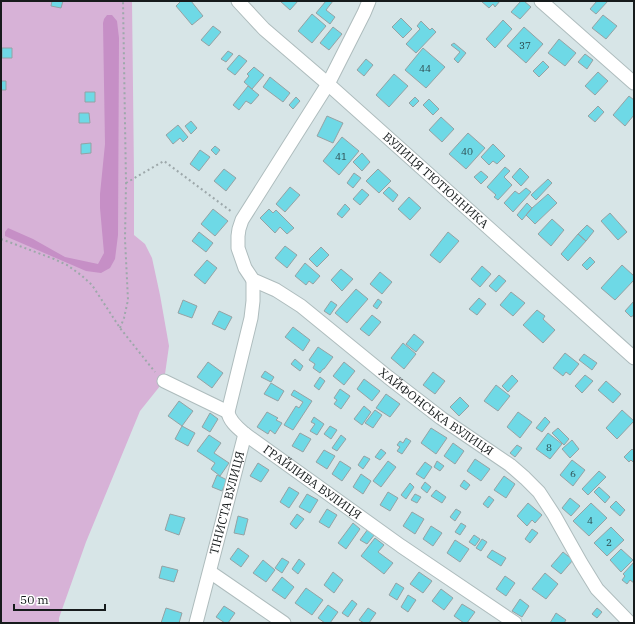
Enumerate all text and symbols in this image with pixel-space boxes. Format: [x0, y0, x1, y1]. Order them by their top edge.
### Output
house number: 37 [519, 39, 531, 52]
house number: 44 [419, 62, 431, 75]
street label: ВУЛИЦЯ ТЮТЮННИКА [380, 129, 492, 232]
house number: 40 [461, 145, 473, 158]
house number: 41 [335, 150, 347, 163]
street label: ХАЙФОНСЬКА ВУЛИЦЯ [376, 365, 496, 458]
street label: ГРАЙЛИВА ВУЛИЦЯ [260, 441, 365, 522]
house number: 8 [546, 441, 552, 454]
street label: ТІНИСТА ВУЛИЦЯ [206, 449, 247, 556]
house number: 6 [570, 467, 576, 480]
house number: 4 [587, 514, 593, 527]
house number: 2 [606, 536, 612, 549]
scale bar [14, 586, 105, 612]
text: 50 m [20, 592, 49, 607]

